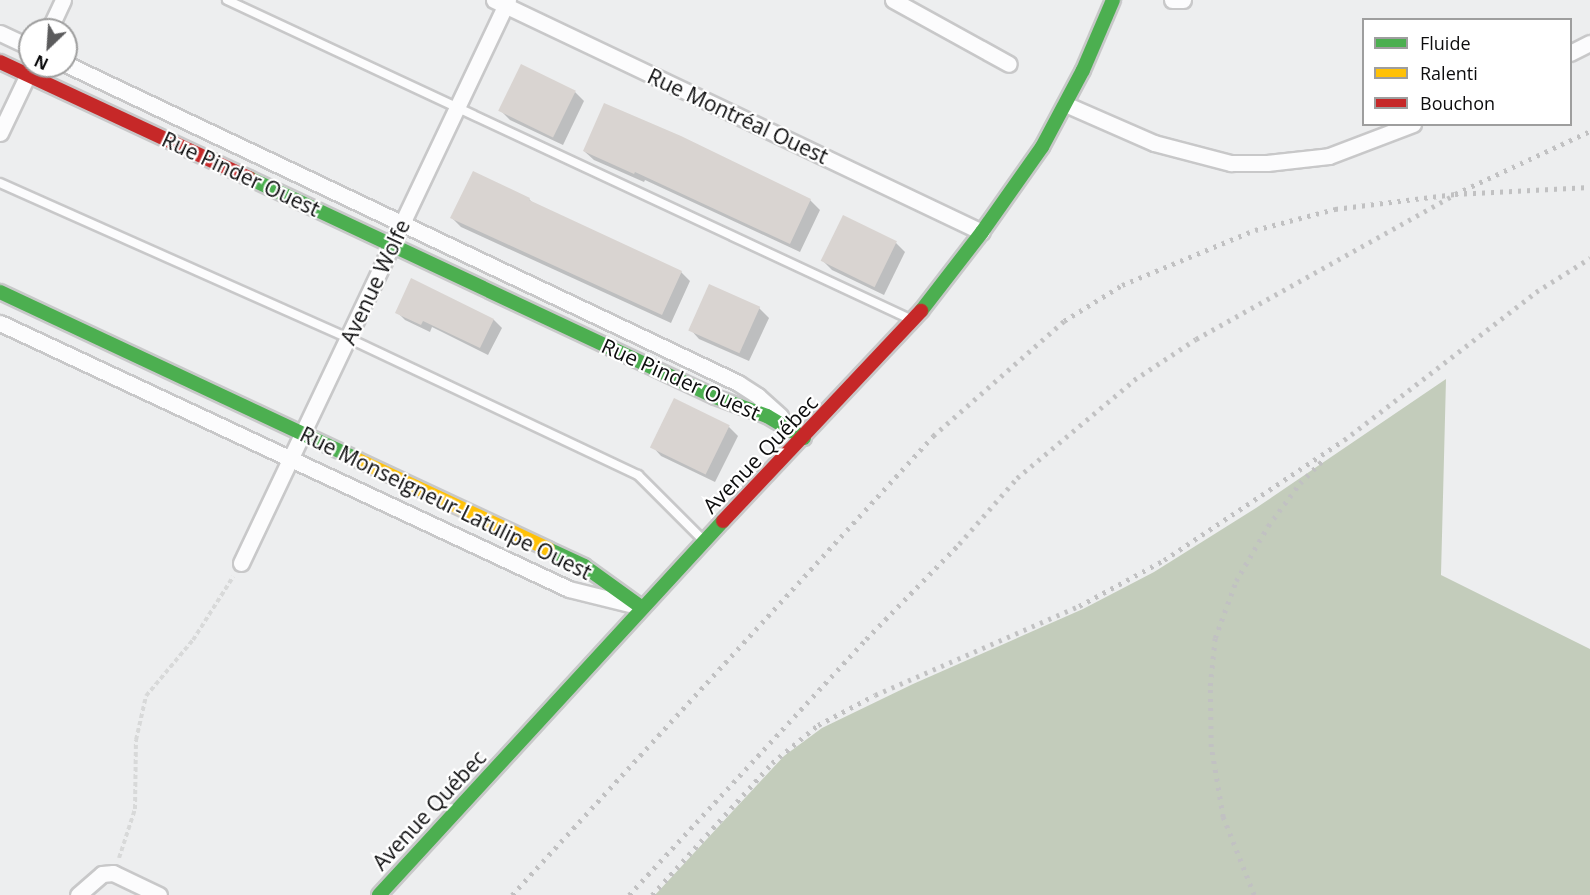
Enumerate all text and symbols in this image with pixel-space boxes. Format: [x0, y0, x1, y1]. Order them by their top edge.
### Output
north arrow [18, 18, 78, 78]
legend [1362, 18, 1572, 126]
text: Fluide [1420, 31, 1471, 55]
text: N [31, 50, 52, 75]
text: Ralenti [1420, 61, 1478, 85]
street label: Rue Montréal Ouest [644, 63, 832, 169]
text: Bouchon [1420, 91, 1495, 115]
street label: Rue Pinder Ouest [158, 126, 324, 222]
street label: Avenue Wolfe [335, 216, 415, 348]
street label: Rue Pinder Ouest [598, 333, 764, 425]
street label: Avenue Québec [697, 390, 823, 518]
street label: Rue Monseigneur-Latulipe Ouest [296, 421, 596, 585]
street label: Avenue Québec [367, 745, 491, 875]

